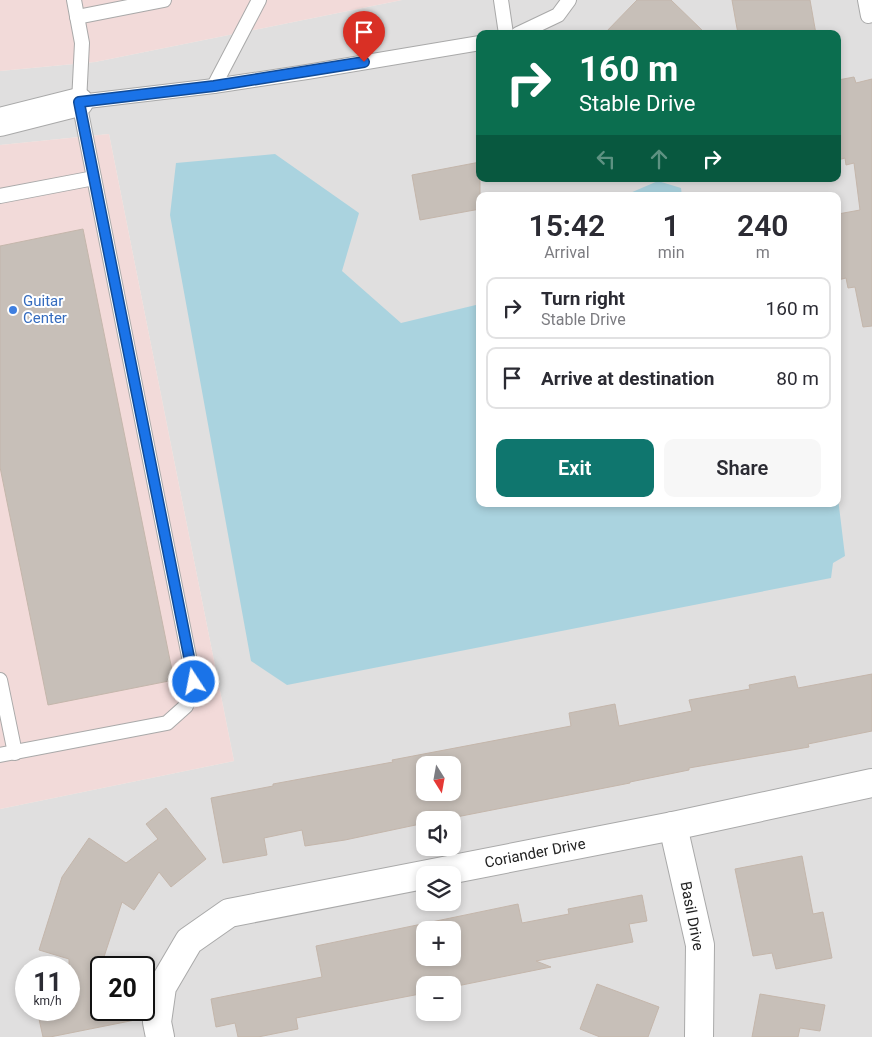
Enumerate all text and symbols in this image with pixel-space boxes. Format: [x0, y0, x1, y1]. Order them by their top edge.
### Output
pin [343, 11, 385, 62]
icon: arrive [350, 18, 378, 46]
text: 160 m [579, 49, 678, 90]
icon: right [496, 50, 561, 115]
text: Stable Drive [579, 91, 695, 116]
icon: left [592, 145, 620, 173]
icon: ahead [645, 145, 673, 173]
icon: right [698, 145, 726, 173]
text: 15:42 [529, 208, 605, 243]
text: 1 [663, 208, 680, 243]
text: 240 [737, 208, 788, 243]
text: Arrival [544, 243, 590, 262]
text: min [658, 243, 685, 262]
text: m [756, 243, 770, 262]
text: Turn right [541, 287, 625, 310]
place label: Guitar Center [23, 292, 67, 327]
icon: right [498, 294, 526, 322]
text: 160 m [766, 297, 819, 320]
marker: Guitar Center [7, 304, 19, 316]
text: Stable Drive [541, 310, 626, 329]
icon: arrive [498, 364, 526, 392]
text: Arrive at destination [541, 367, 714, 390]
text: 80 m [776, 367, 819, 390]
button: Exit [496, 439, 654, 497]
button: Share [664, 439, 821, 497]
position arrow [167, 655, 219, 707]
north arrow [416, 756, 461, 801]
map controls [416, 756, 461, 1021]
button: sound [416, 811, 461, 856]
street label: Coriander Drive [483, 834, 587, 872]
button: layers [416, 866, 461, 911]
street label: Basil Drive [676, 880, 708, 952]
button: + [416, 921, 461, 966]
speed limit sign: 20 [90, 956, 155, 1021]
text: 11 [33, 968, 62, 997]
button: − [416, 976, 461, 1021]
text: km/h [33, 994, 62, 1008]

